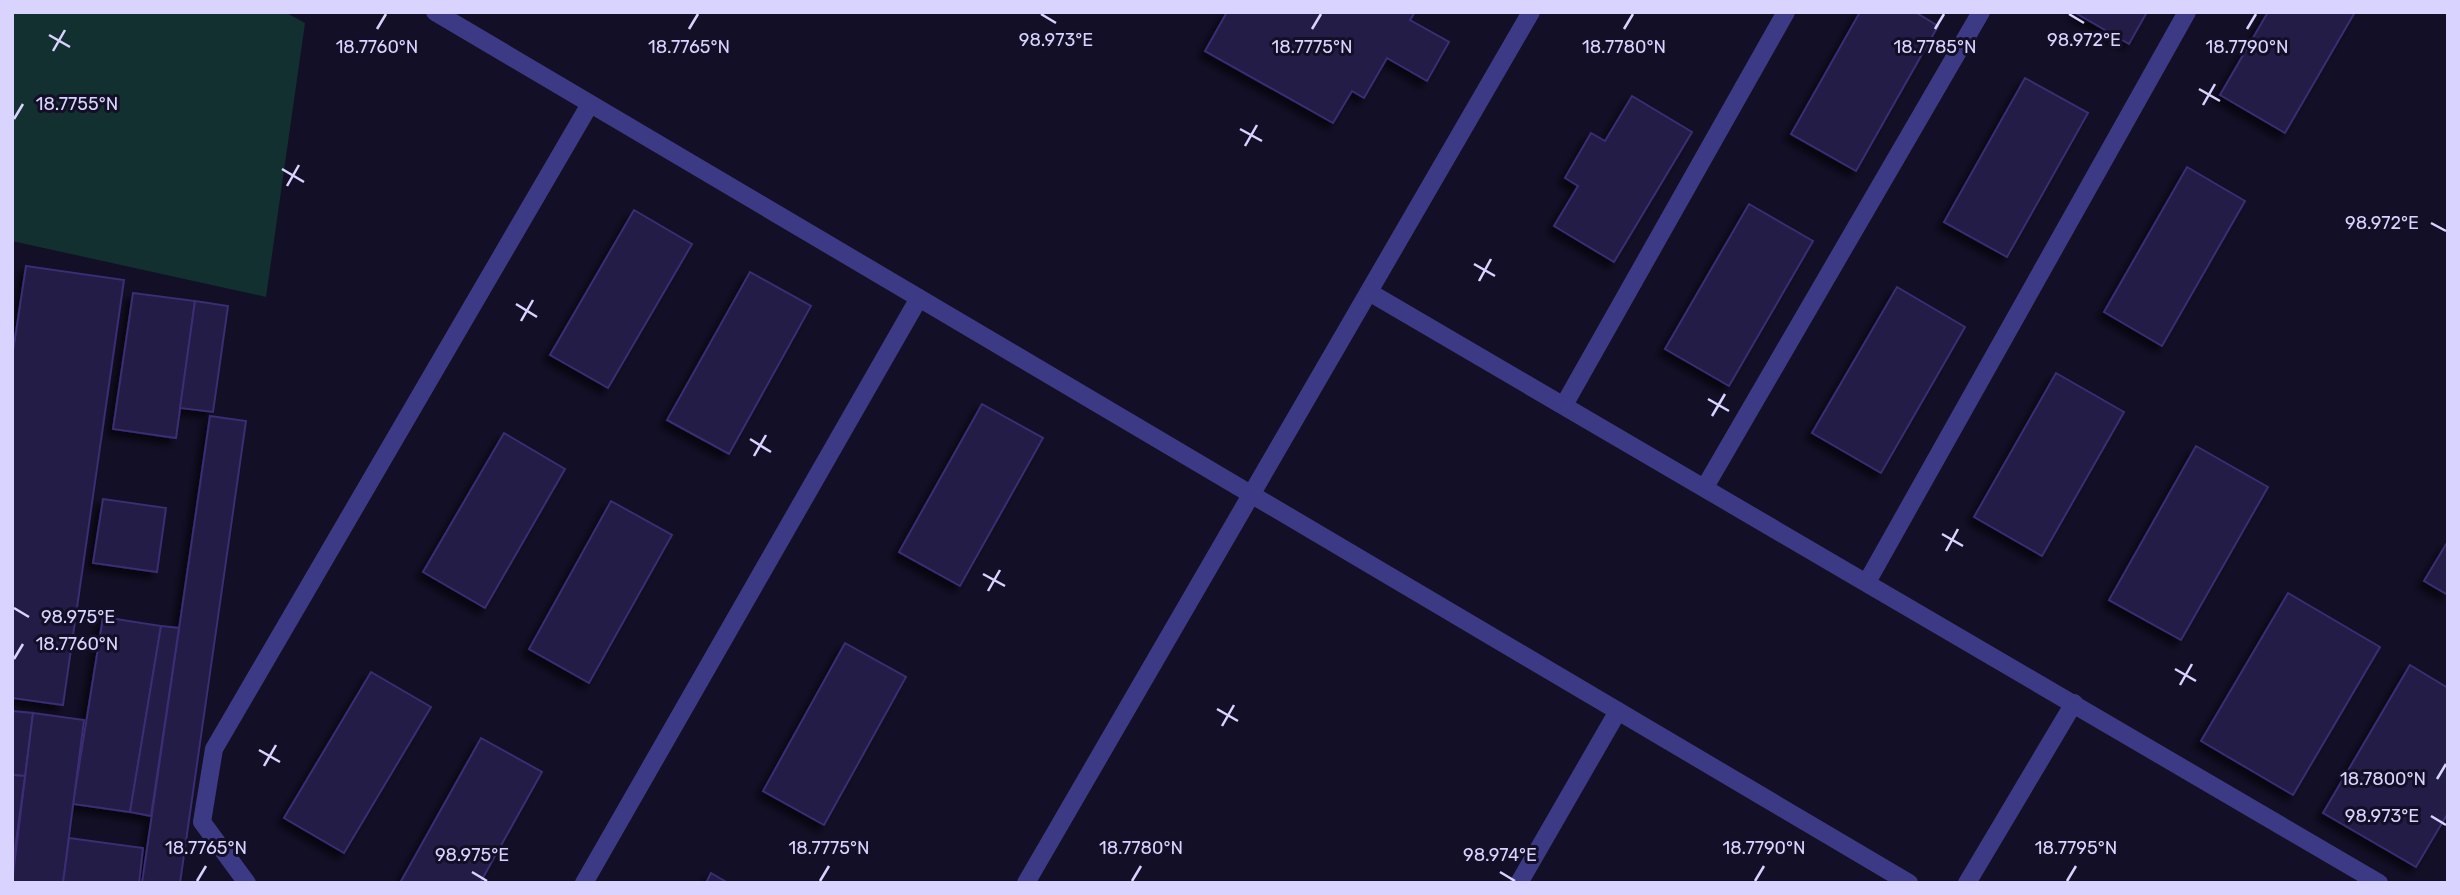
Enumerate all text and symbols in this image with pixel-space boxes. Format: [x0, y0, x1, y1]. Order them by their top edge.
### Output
text: 98.973°E [1019, 29, 1093, 51]
text: 98.972°E [2047, 29, 2121, 51]
text: 18.7760°N [336, 36, 418, 58]
text: 18.7765°N [648, 36, 730, 58]
text: 18.7775°N [1272, 36, 1352, 58]
text: 18.7780°N [1582, 36, 1666, 58]
text: 18.7785°N [1893, 36, 1977, 58]
text: 18.7790°N [2205, 36, 2289, 58]
text: 18.7755°N [36, 93, 118, 115]
text: 98.972°E [2345, 212, 2419, 234]
text: 98.975°E [41, 606, 115, 628]
text: 18.7760°N [36, 633, 118, 655]
text: 18.7800°N [2340, 768, 2426, 790]
text: 98.973°E [2345, 805, 2419, 827]
text: 18.7765°N [165, 837, 247, 859]
text: 18.7775°N [789, 837, 869, 859]
text: 18.7780°N [1099, 837, 1183, 859]
text: 18.7790°N [1722, 837, 1806, 859]
text: 18.7795°N [2035, 837, 2117, 859]
text: 98.975°E [435, 844, 509, 866]
text: 98.974°E [1463, 844, 1537, 866]

